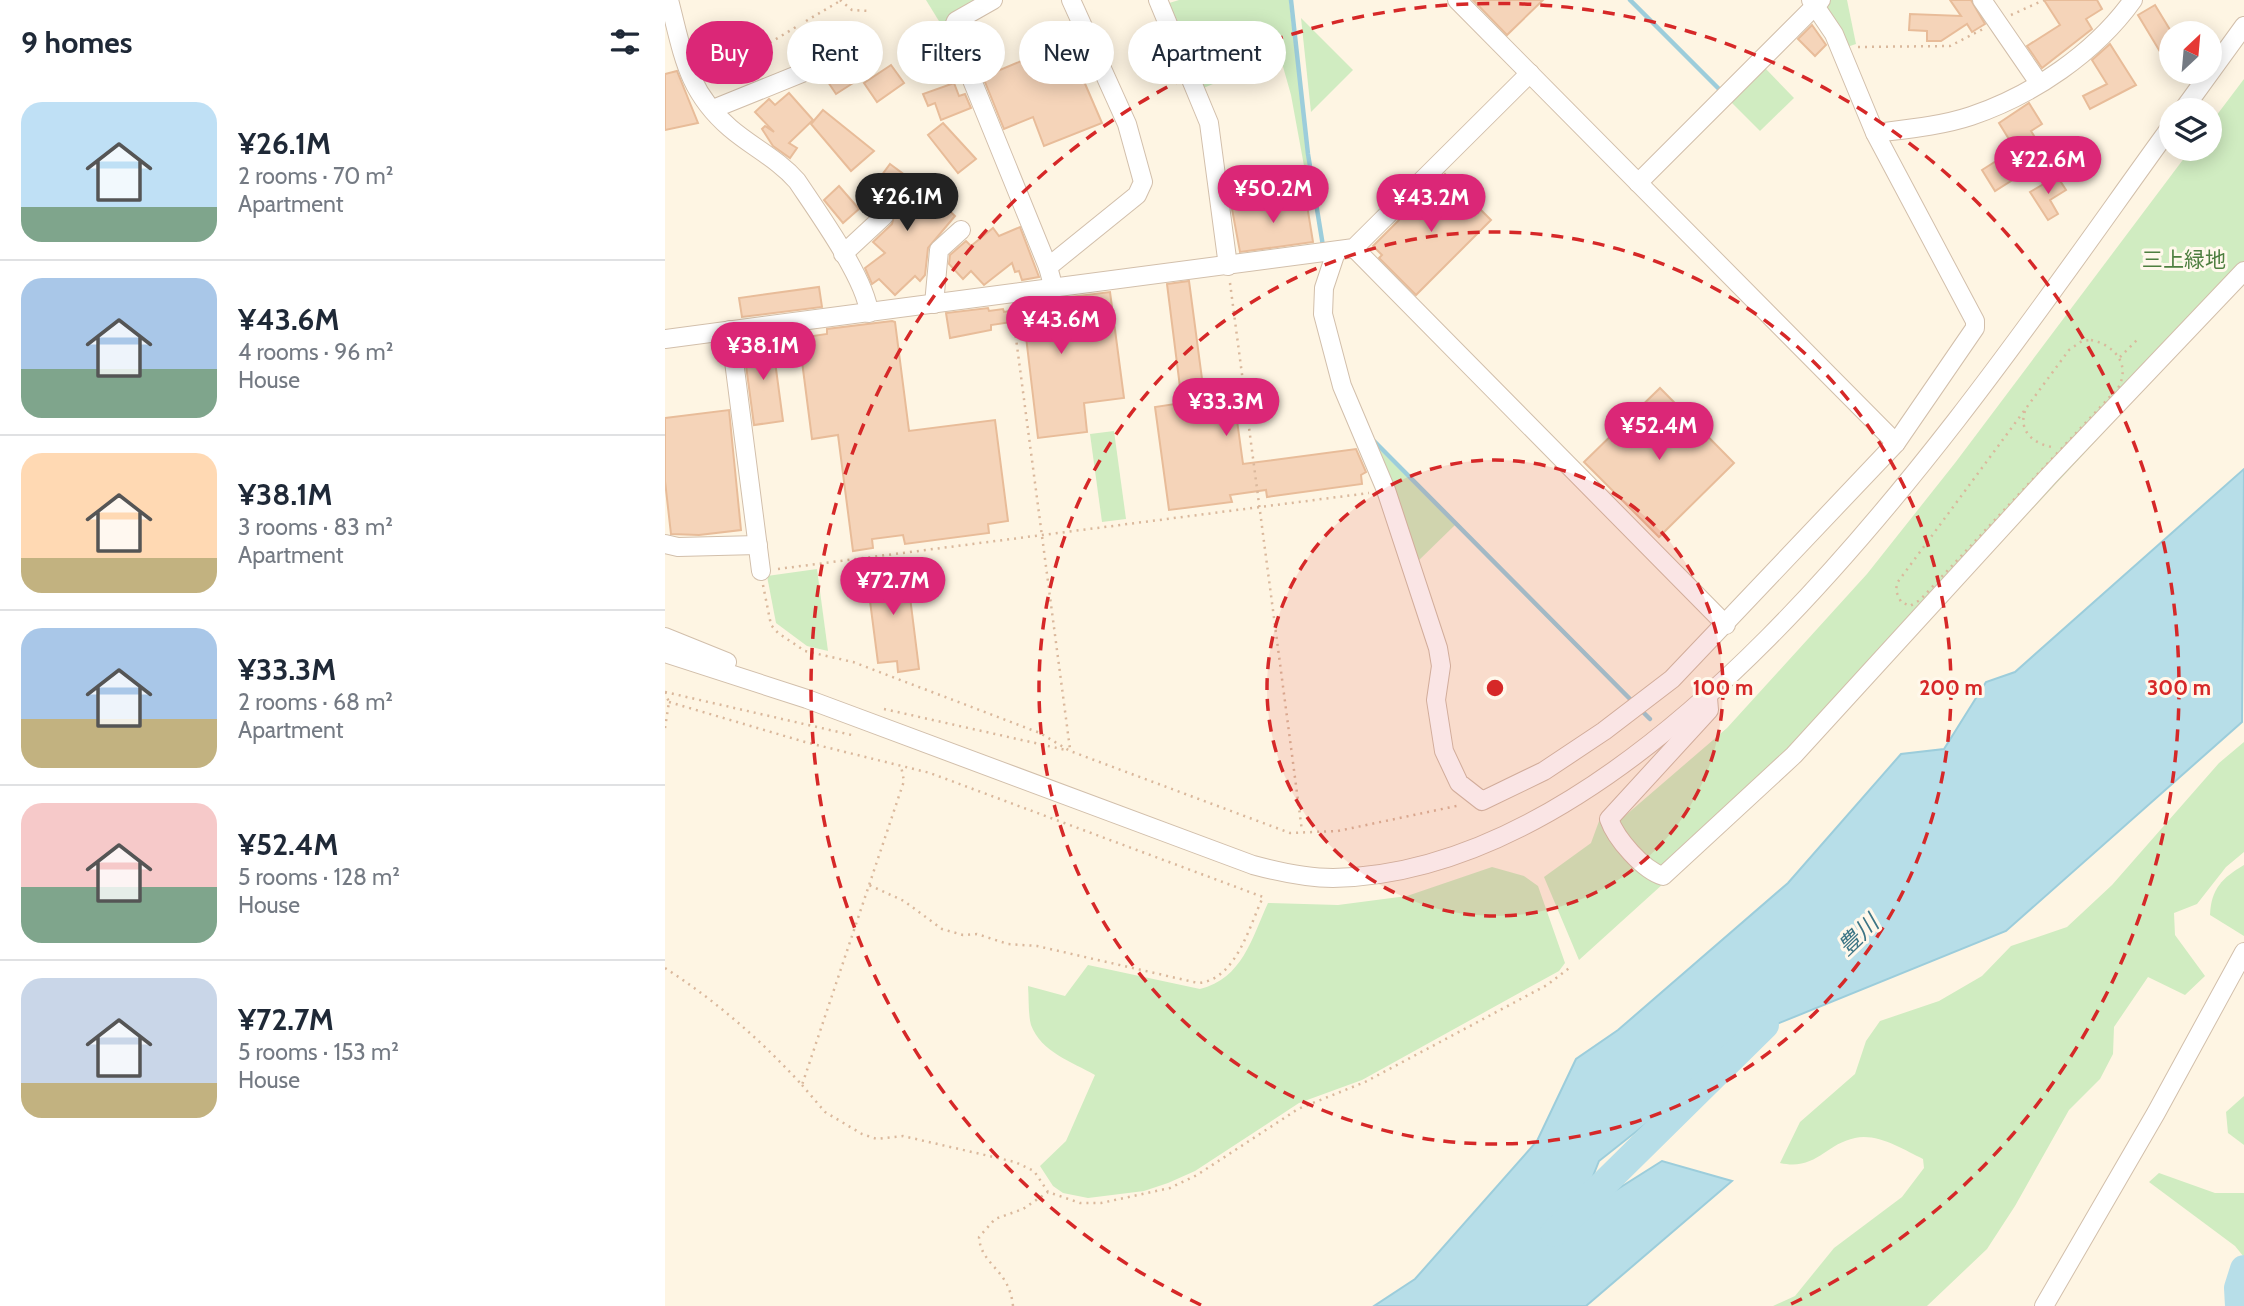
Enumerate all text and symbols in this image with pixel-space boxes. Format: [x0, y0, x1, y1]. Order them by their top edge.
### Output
chip: Buy [686, 21, 773, 84]
chip: Rent [787, 21, 883, 84]
chip: Filters [897, 21, 1005, 84]
chip: New [1019, 21, 1114, 84]
chip: Apartment [1128, 21, 1286, 84]
north arrow [2159, 21, 2223, 84]
map controls [2159, 21, 2222, 161]
icon: filters [606, 23, 644, 61]
text: 9 homes [21, 24, 132, 61]
button: layers [2159, 98, 2222, 161]
text: ¥26.1M [238, 125, 331, 162]
icon: home [77, 130, 161, 214]
pin: ¥22.6M [1991, 136, 2105, 196]
text: ¥22.6M [2010, 145, 2086, 173]
text: 2 rooms · 70 m² [238, 162, 393, 190]
pin: ¥50.2M [1216, 166, 1330, 225]
pin: ¥26.1M [850, 174, 964, 233]
text: ¥50.2M [1234, 174, 1312, 202]
pin: ¥43.2M [1374, 174, 1488, 234]
text: ¥26.1M [871, 182, 943, 210]
text: ¥43.2M [1392, 183, 1470, 211]
text: Apartment [238, 190, 343, 218]
park label: 三上緑地 [2142, 247, 2226, 272]
pin: ¥43.6M [1004, 296, 1118, 356]
text: ¥43.6M [238, 301, 339, 338]
text: ¥43.6M [1022, 305, 1100, 333]
icon: home [77, 306, 161, 390]
pin: ¥38.1M [706, 322, 820, 382]
text: ¥38.1M [727, 331, 799, 359]
text: 4 rooms · 96 m² [238, 338, 393, 366]
text: House [238, 366, 300, 394]
pin: ¥33.3M [1169, 378, 1283, 438]
text: ¥33.3M [1188, 387, 1264, 415]
pin: ¥52.4M [1602, 402, 1716, 462]
text: ¥52.4M [1621, 411, 1697, 439]
text: ¥38.1M [238, 476, 333, 513]
icon: home [77, 481, 161, 565]
text: 3 rooms · 83 m² [238, 513, 393, 541]
text: Apartment [238, 541, 343, 569]
pin: ¥72.7M [836, 558, 950, 617]
text: ¥72.7M [856, 566, 930, 594]
text: ¥33.3M [238, 651, 336, 688]
icon: home [77, 656, 161, 740]
text: 100 m [1693, 675, 1753, 700]
text: 200 m [1919, 675, 1983, 700]
text: 300 m [2147, 675, 2211, 700]
centre of rings [1483, 676, 1507, 700]
text: 2 rooms · 68 m² [238, 688, 393, 716]
text: Apartment [238, 716, 343, 744]
text: ¥52.4M [238, 826, 338, 863]
icon: home [77, 831, 161, 915]
text: 5 rooms · 128 m² [238, 863, 400, 891]
text: House [238, 891, 300, 919]
water label: 豊川 [1832, 907, 1886, 961]
text: ¥72.7M [238, 1001, 334, 1038]
icon: home [77, 1006, 161, 1090]
text: 5 rooms · 153 m² [238, 1038, 399, 1066]
text: House [238, 1066, 300, 1094]

